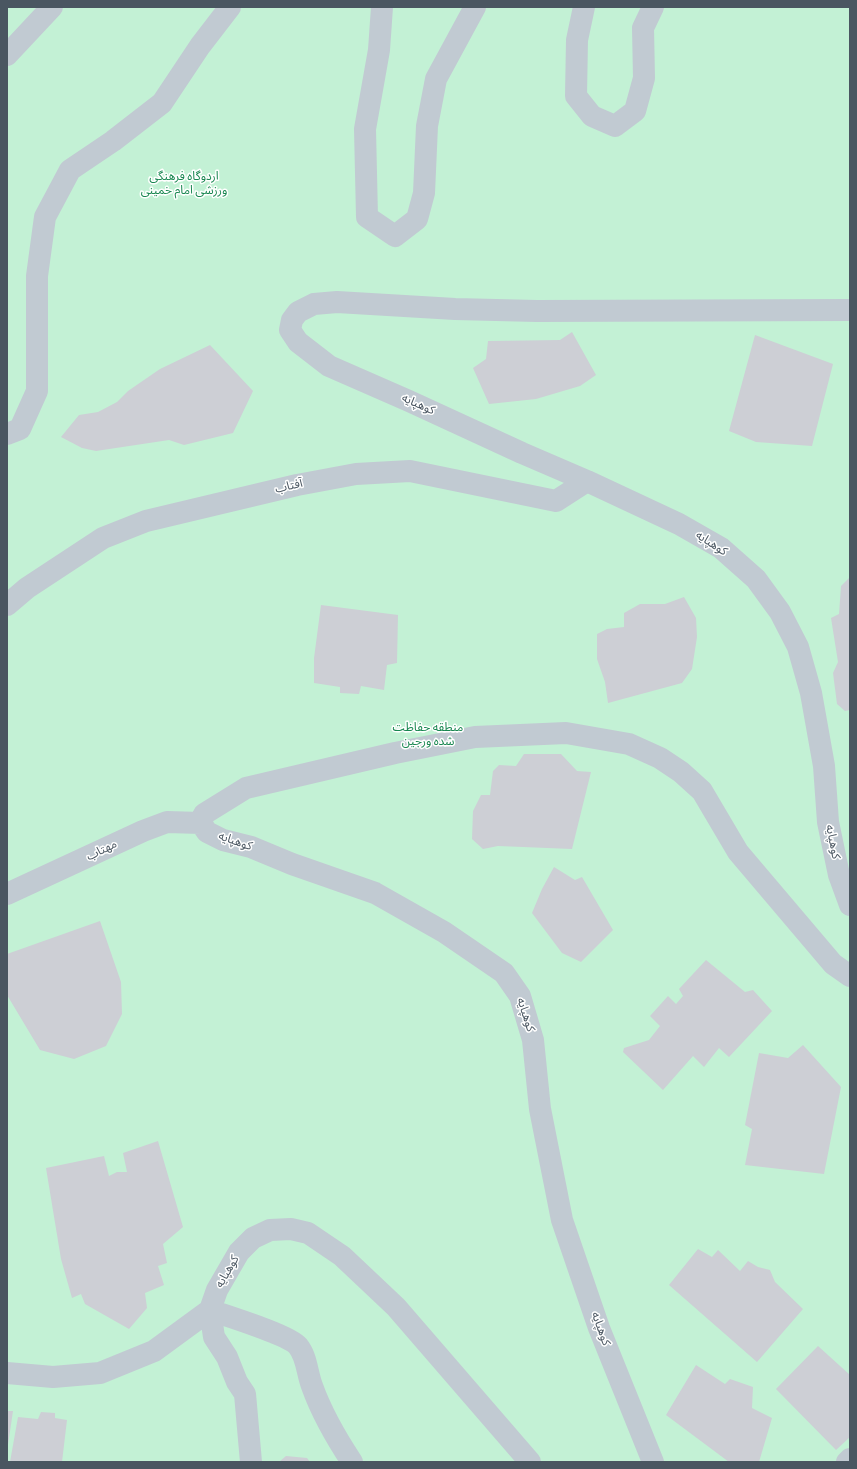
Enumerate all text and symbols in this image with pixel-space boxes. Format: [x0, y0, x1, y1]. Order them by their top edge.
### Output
park label: اردوگاه فرهنگی ورزشی امام خمینی [141, 170, 227, 198]
street label: کوهپایه [399, 391, 437, 419]
street label: آفتاب [274, 477, 304, 497]
street label: کوهپایه [692, 528, 730, 560]
park label: منطقه حفاظت شده ورجین [393, 721, 463, 749]
street label: کوهپایه [822, 824, 842, 860]
street label: کوهپایه [216, 830, 254, 854]
street label: مهتاب [84, 837, 120, 865]
street label: کوهپایه [513, 996, 537, 1034]
street label: کوهپایه [213, 1253, 243, 1291]
street label: کوهپایه [587, 1310, 613, 1348]

